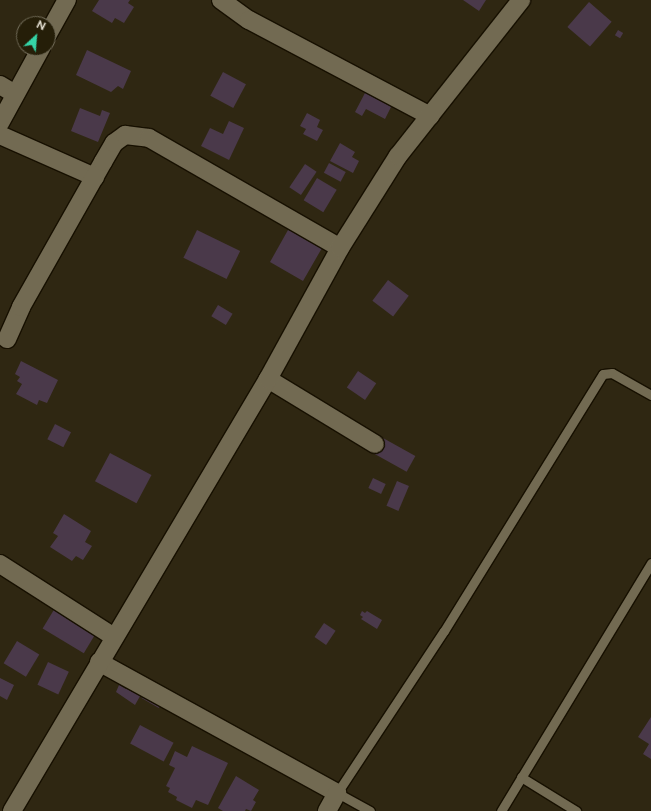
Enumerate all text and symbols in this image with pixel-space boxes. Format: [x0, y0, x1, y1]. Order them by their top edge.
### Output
north arrow [16, 16, 56, 56]
text: N [34, 18, 48, 33]

